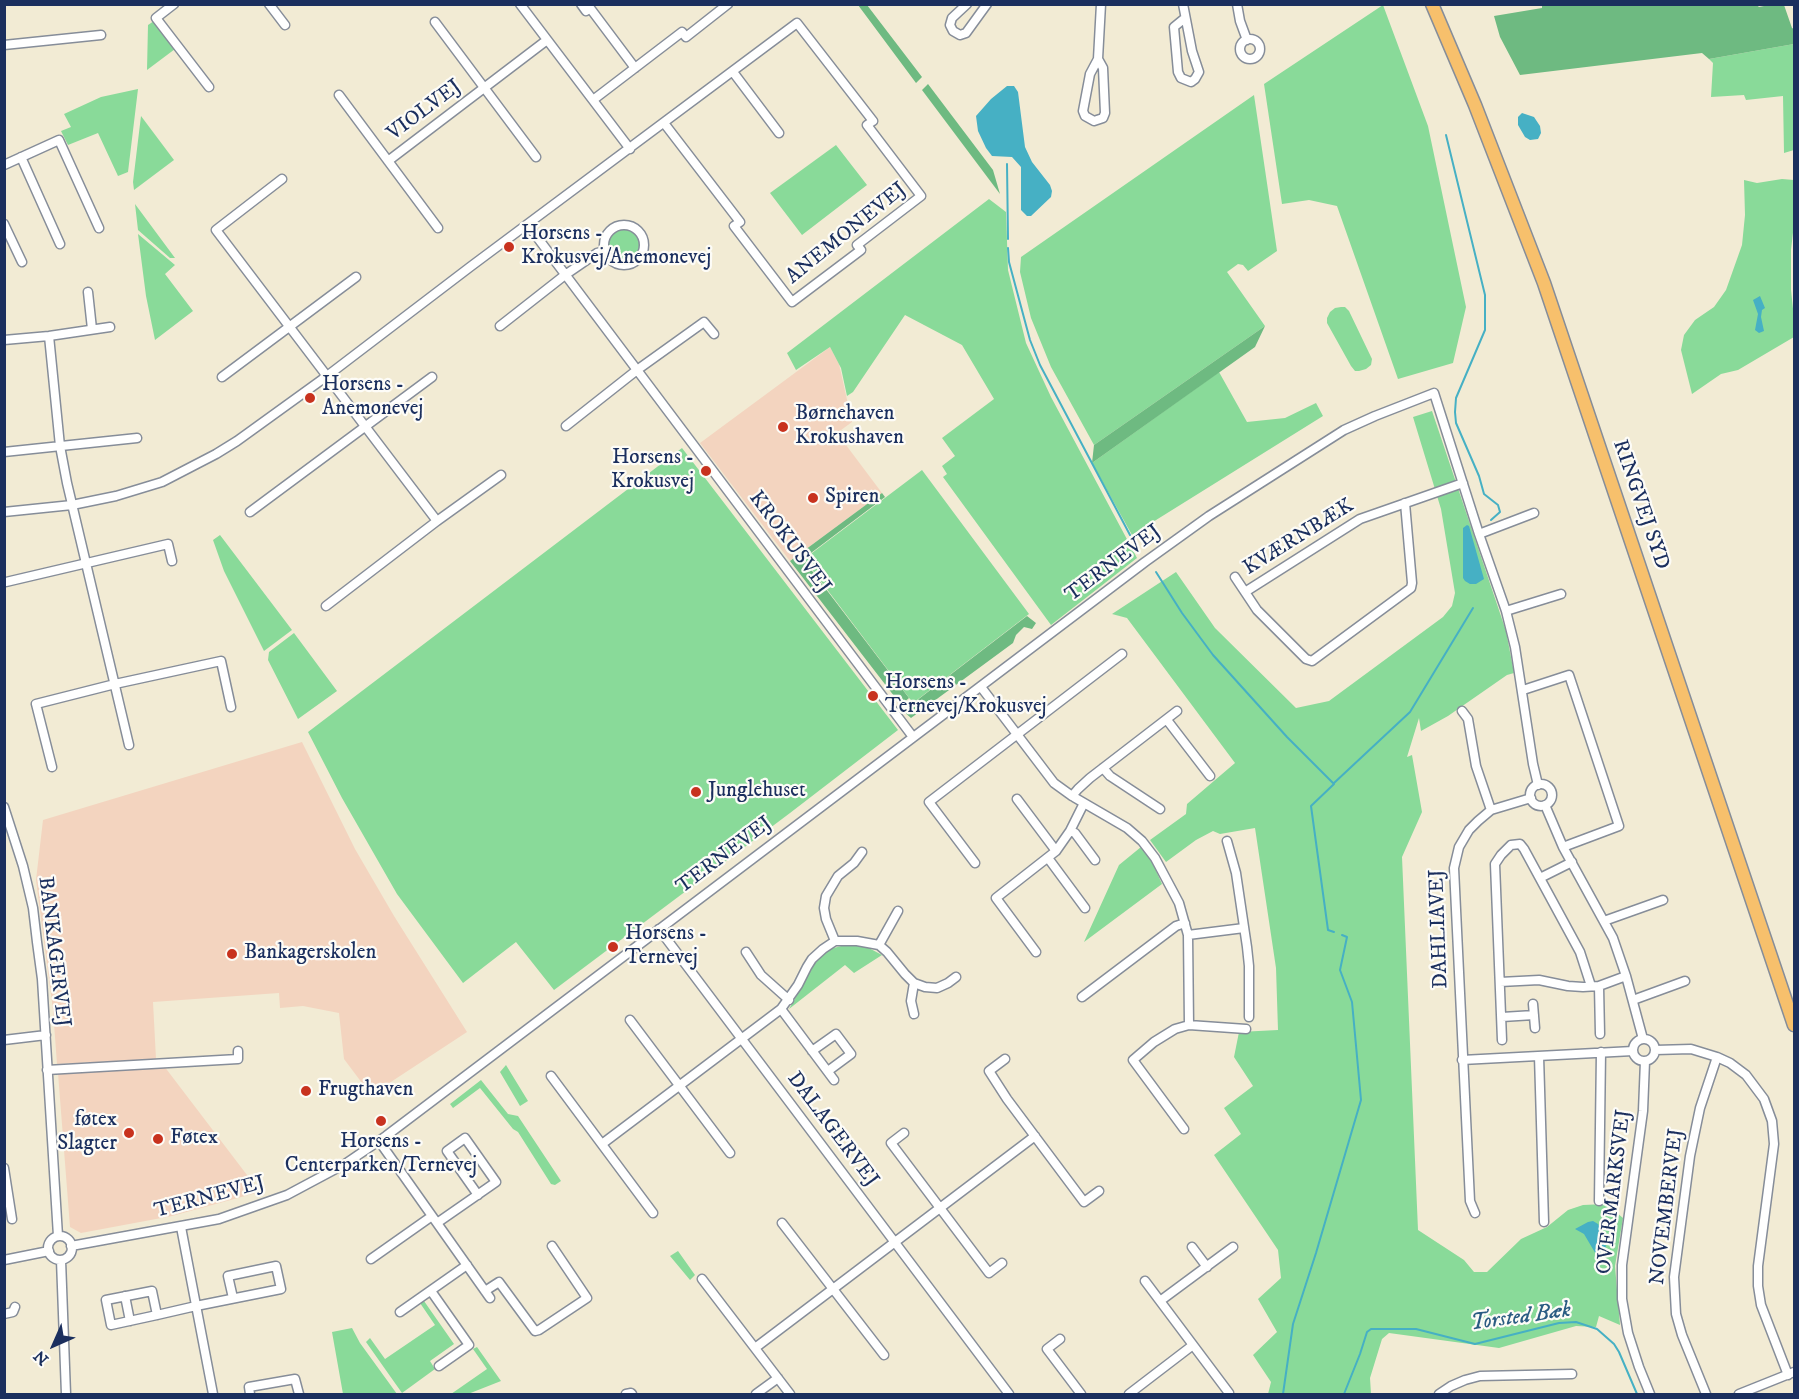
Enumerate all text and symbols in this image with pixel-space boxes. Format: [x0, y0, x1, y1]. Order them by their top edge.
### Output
street label: VIOLVEJ [383, 75, 467, 147]
street label: ANEMONEVEJ [782, 178, 912, 290]
place label: Horsens - Krokusvej/Anemonevej [521, 222, 711, 272]
marker: Horsens - Krokusvej/Anemonevej [502, 240, 516, 254]
place label: Horsens - Anemonevej [322, 373, 423, 423]
marker: Horsens - Anemonevej [303, 391, 317, 405]
place label: Børnehaven Krokushaven [795, 402, 904, 452]
marker: Børnehaven Krokushaven [776, 420, 790, 434]
street label: RINGVEJ SYD [1606, 437, 1674, 573]
place label: Horsens - Krokusvej [611, 446, 694, 496]
marker: Horsens - Krokusvej [699, 464, 713, 478]
place label: Spiren [825, 485, 879, 511]
street label: KROKUSVEJ [742, 487, 836, 599]
marker: Spiren [806, 491, 820, 505]
street label: KVÆRNBÆK [1239, 494, 1359, 582]
street label: TERNEVEJ [1061, 520, 1167, 608]
place label: Horsens - Ternevej/Krokusvej [885, 671, 1047, 721]
marker: Horsens - Ternevej/Krokusvej [866, 689, 880, 703]
place label: Junglehuset [708, 779, 806, 805]
marker: Junglehuset [689, 785, 703, 799]
street label: TERNEVEJ [672, 812, 778, 900]
street label: DAHLIAVEJ [1425, 869, 1455, 989]
street label: BANKAGERVEJ [31, 875, 75, 1029]
place label: Horsens - Ternevej [625, 922, 707, 972]
marker: Horsens - Ternevej [606, 940, 620, 954]
place label: Bankagerskolen [244, 941, 377, 967]
marker: Bankagerskolen [225, 947, 239, 961]
street label: DALAGERVEJ [781, 1068, 883, 1192]
place label: Frugthaven [318, 1078, 413, 1104]
marker: Frugthaven [299, 1084, 313, 1098]
place label: føtex Slagter [57, 1108, 117, 1158]
street label: OVERMARKSVEJ [1592, 1108, 1638, 1276]
marker: Horsens - Centerparken/Ternevej [374, 1114, 388, 1128]
marker: føtex Slagter [122, 1126, 136, 1140]
place label: Føtex [170, 1126, 218, 1152]
street label: NOVEMBERVEJ [1646, 1127, 1690, 1287]
place label: Horsens - Centerparken/Ternevej [285, 1130, 477, 1180]
marker: Føtex [151, 1132, 165, 1146]
street label: TERNEVEJ [152, 1171, 268, 1225]
water label: Torsted Bæk [1469, 1298, 1573, 1338]
north arrow [24, 1315, 84, 1375]
text: N [30, 1346, 53, 1369]

